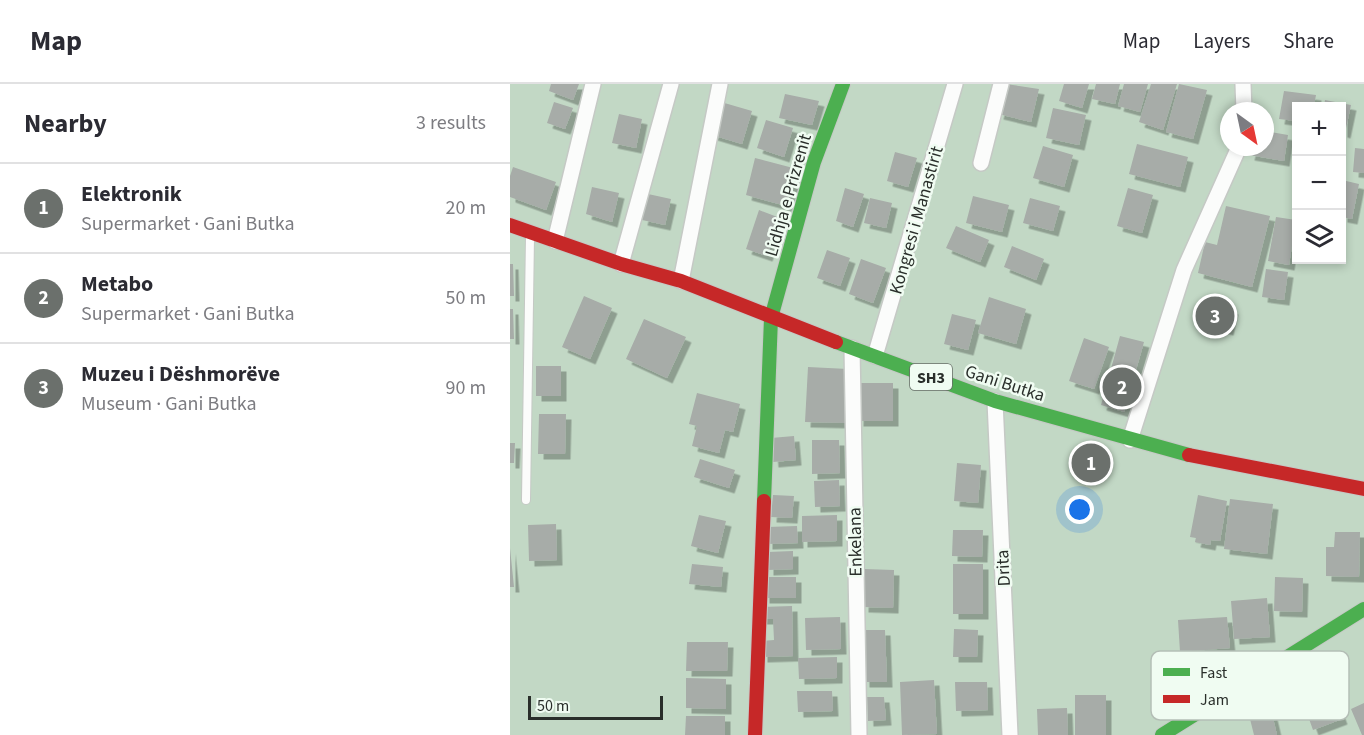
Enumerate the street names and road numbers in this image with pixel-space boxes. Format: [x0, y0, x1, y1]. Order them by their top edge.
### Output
street label: Lidhja e Prizrenit [759, 131, 818, 259]
street label: Kongresi i Manastirit [883, 143, 950, 297]
street label: Gani Butka [962, 359, 1048, 408]
road number: SH3 [910, 364, 952, 390]
street label: Enkelana [842, 507, 869, 577]
street label: Drita [990, 549, 1017, 587]

